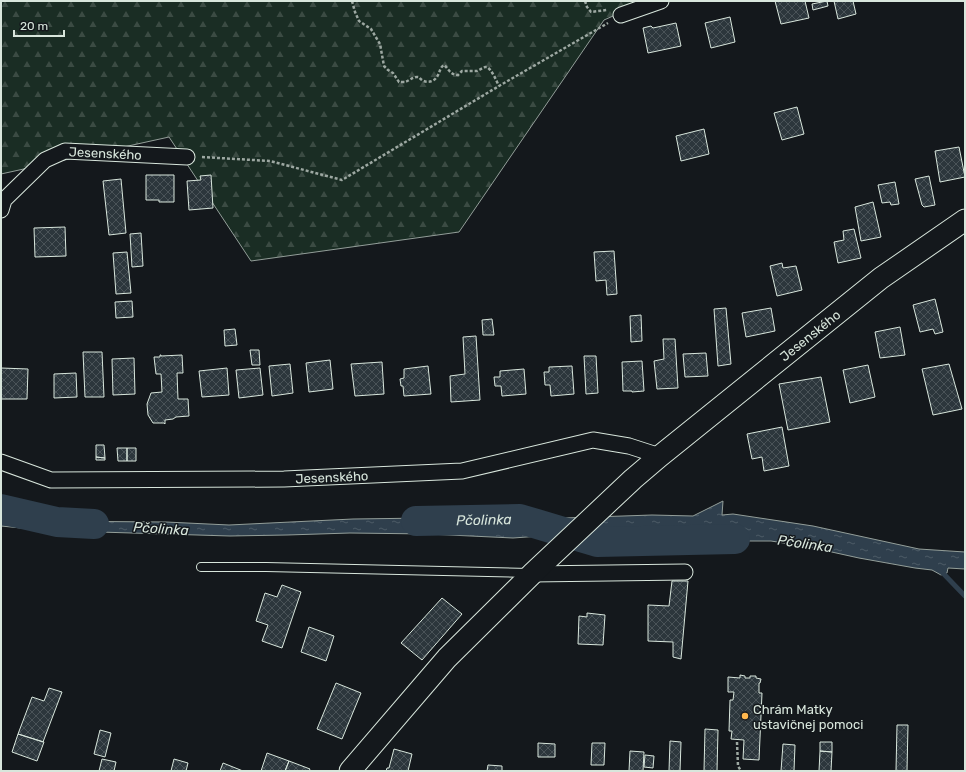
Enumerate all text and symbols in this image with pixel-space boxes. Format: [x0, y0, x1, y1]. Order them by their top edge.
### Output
scale bar [14, 12, 64, 38]
text: 20 m [20, 19, 48, 33]
street label: Jesenského [68, 144, 142, 162]
street label: Jesenského [777, 307, 843, 364]
street label: Jesenského [295, 468, 369, 486]
water label: Pčolinka [456, 511, 512, 529]
water label: Pčolinka [133, 519, 189, 539]
water label: Pčolinka [776, 532, 834, 556]
place label: Chrám Matky ustavičnej pomoci [753, 702, 863, 732]
marker: Chrám Matky ustavičnej pomoci [740, 711, 750, 721]

